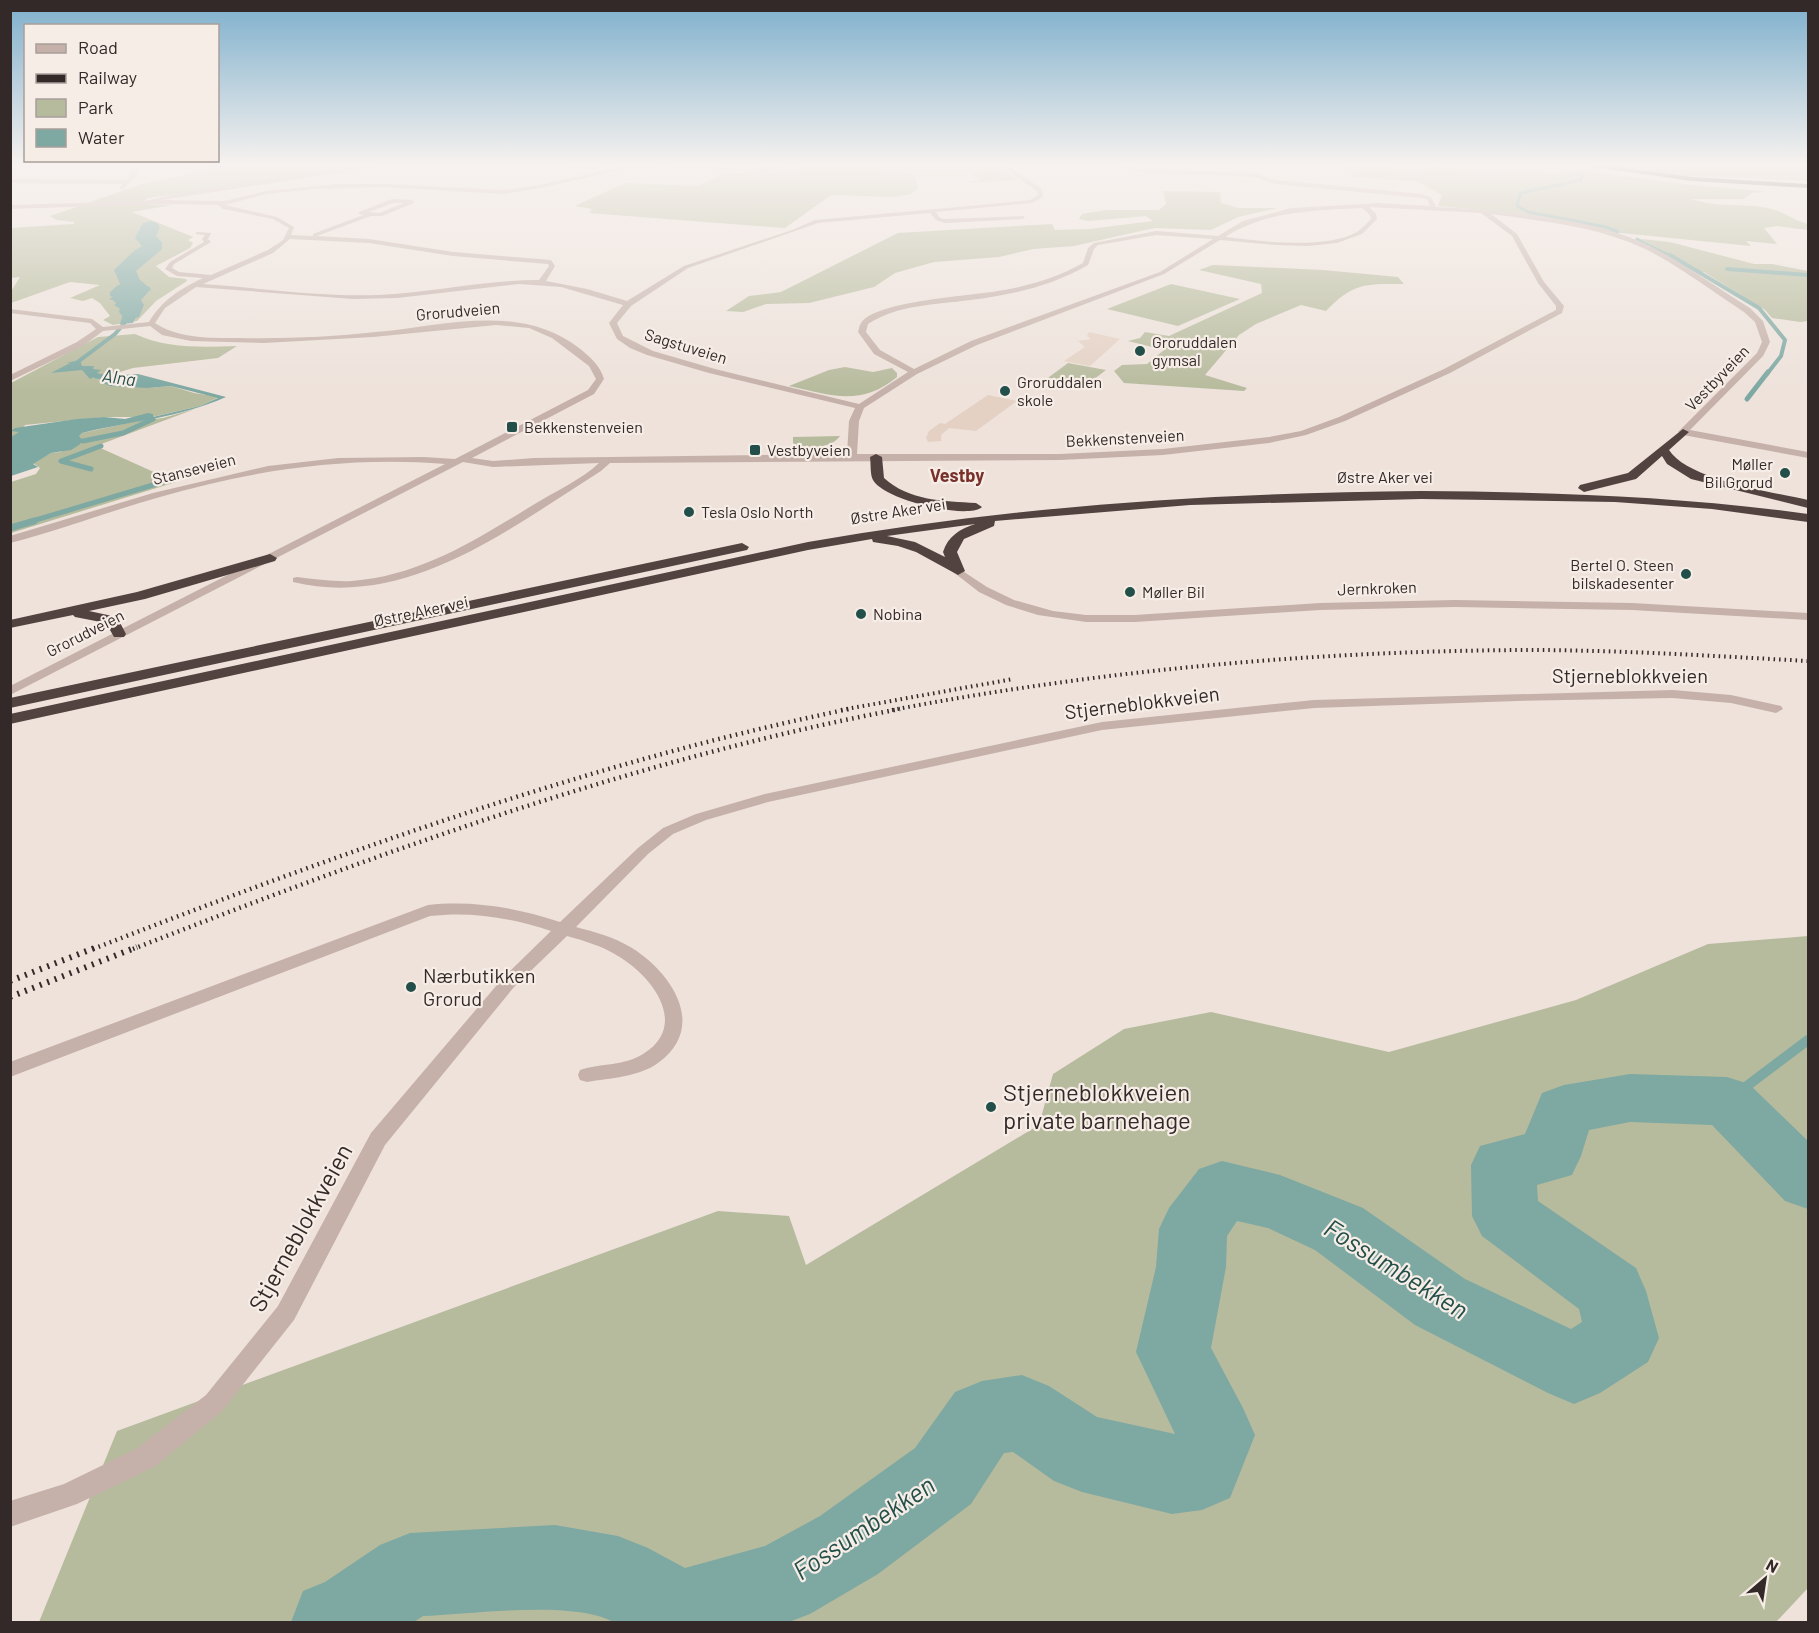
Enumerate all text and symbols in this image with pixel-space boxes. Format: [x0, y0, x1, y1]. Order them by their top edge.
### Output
legend [24, 24, 219, 162]
text: Road [78, 36, 118, 58]
text: Railway [78, 66, 137, 88]
text: Park [78, 96, 113, 118]
text: Water [78, 126, 125, 148]
street label: Grorudveien [415, 297, 501, 324]
street label: Sagstuveien [643, 324, 730, 367]
place label: Groruddalen gymsal [1152, 332, 1237, 369]
street label: Vestbyveien [1681, 341, 1753, 414]
marker: Groruddalen gymsal [1133, 344, 1147, 358]
water label: Alna [101, 364, 137, 390]
place label: Groruddalen skole [1017, 372, 1102, 409]
marker: Groruddalen skole [998, 384, 1012, 398]
place label: Bekkenstenveien [524, 417, 643, 436]
marker: Bekkenstenveien [505, 420, 519, 434]
street label: Bekkenstenveien [1065, 425, 1185, 450]
place label: Vestbyveien [767, 440, 851, 459]
marker: Vestbyveien [748, 443, 762, 457]
street label: Stanseveien [150, 449, 237, 488]
place label: Møller Bil Grorud [1705, 454, 1773, 491]
district label: Vestby [930, 464, 984, 486]
marker: Møller Bil Grorud [1778, 466, 1792, 480]
street label: Østre Aker vei [1337, 467, 1433, 486]
street label: Østre Aker vei [849, 494, 947, 527]
place label: Tesla Oslo North [701, 502, 813, 521]
marker: Tesla Oslo North [682, 505, 696, 519]
place label: Bertel O. Steen bilskadesenter [1570, 555, 1674, 592]
marker: Bertel O. Steen bilskadesenter [1679, 567, 1693, 581]
street label: Jernkroken [1337, 577, 1417, 598]
place label: Møller Bil [1142, 582, 1205, 601]
marker: Møller Bil [1123, 585, 1137, 599]
street label: Østre Aker vei [372, 591, 470, 630]
place label: Nobina [873, 604, 922, 623]
street label: Grorudveien [43, 605, 127, 660]
marker: Nobina [854, 607, 868, 621]
street label: Stjerneblokkveien [1552, 663, 1708, 687]
street label: Stjerneblokkveien [1063, 681, 1221, 723]
place label: Nærbutikken Grorud [423, 963, 536, 1010]
marker: Nærbutikken Grorud [404, 980, 418, 994]
place label: Stjerneblokkveien private barnehage [1003, 1077, 1191, 1134]
marker: Stjerneblokkveien private barnehage [984, 1100, 998, 1114]
street label: Stjerneblokkveien [242, 1138, 358, 1316]
water label: Fossumbekken [1319, 1211, 1475, 1324]
water label: Fossumbekken [786, 1468, 940, 1585]
north arrow [1735, 1549, 1795, 1609]
text: N [1763, 1555, 1782, 1576]

